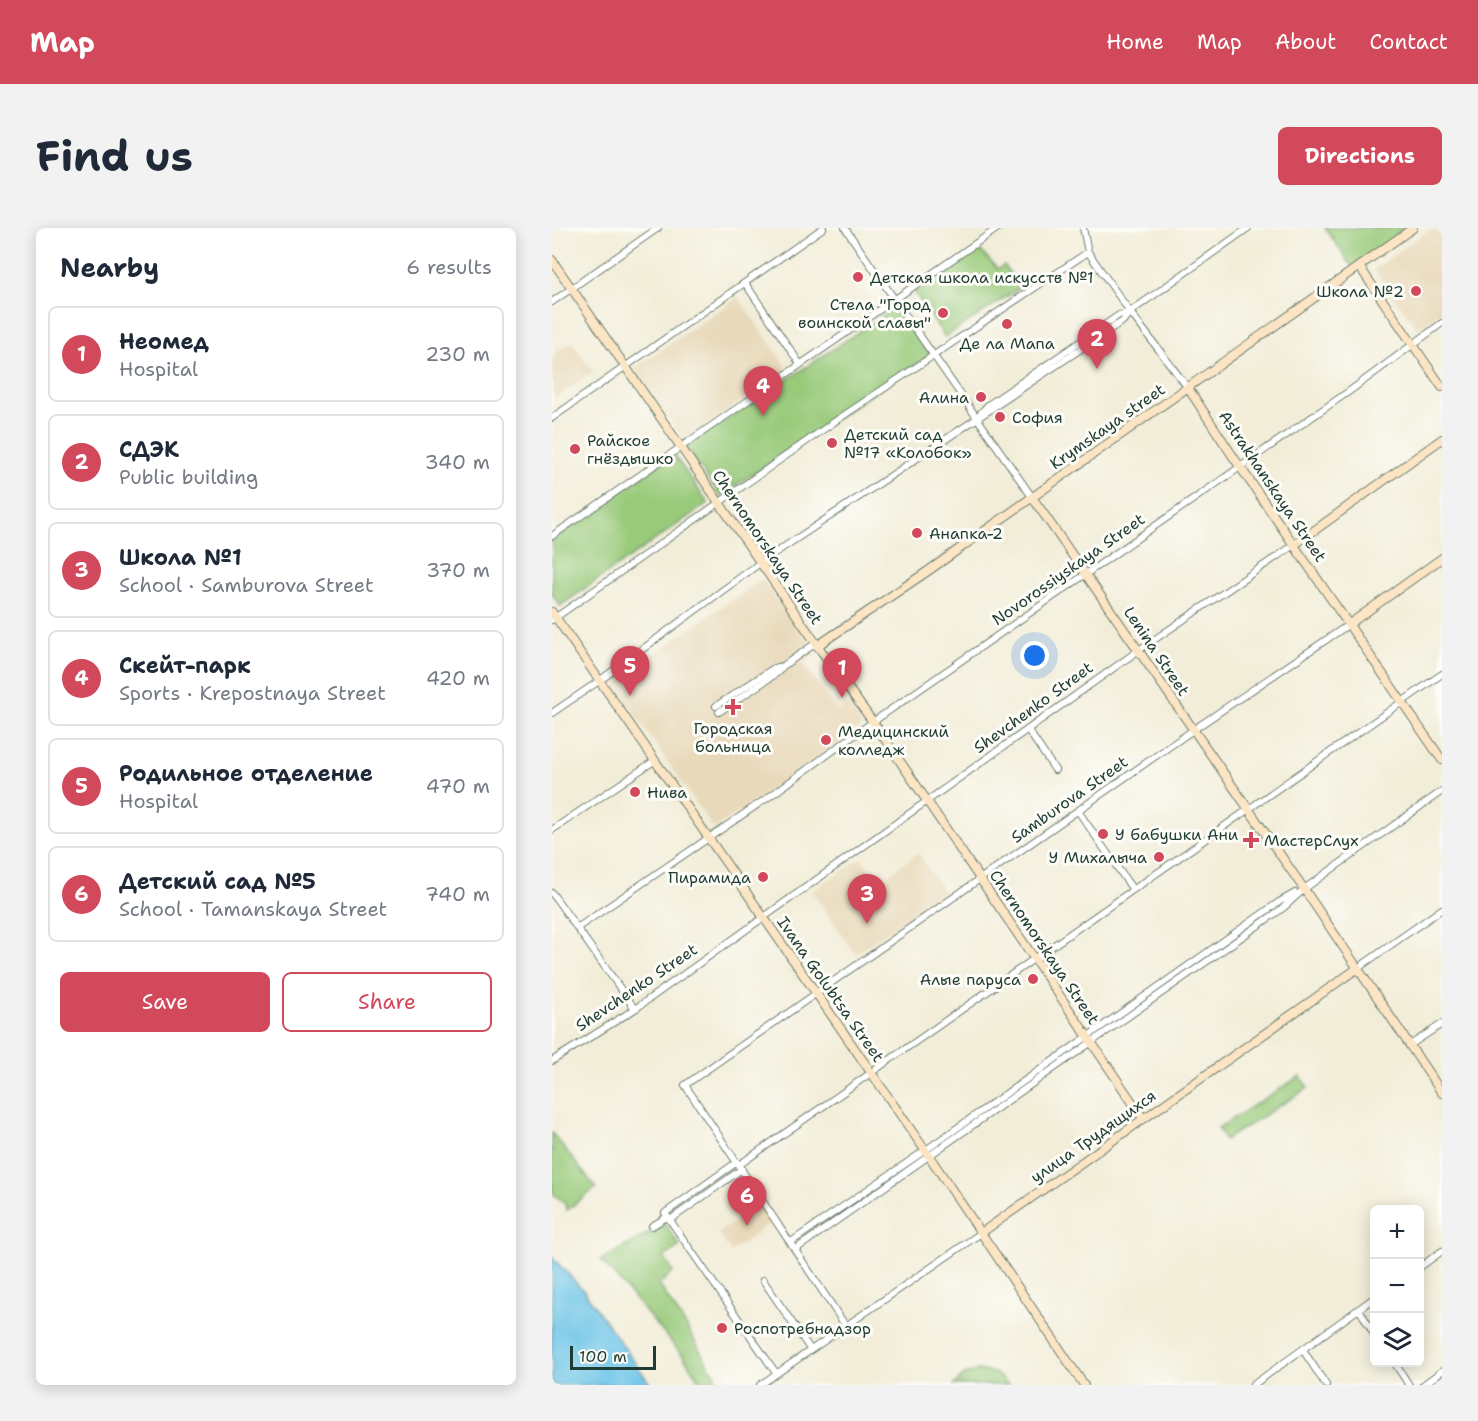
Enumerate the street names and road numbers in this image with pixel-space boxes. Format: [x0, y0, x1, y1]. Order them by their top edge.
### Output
street label: Krymskaya street [1046, 379, 1169, 474]
street label: Astrakhanskaya Street [1214, 407, 1331, 566]
street label: Chernomorskaya Street [708, 466, 827, 629]
street label: Novorossiyskaya Street [988, 509, 1149, 630]
street label: Lenina Street [1119, 603, 1194, 700]
street label: Shevchenko Street [969, 657, 1097, 758]
street label: Samburova Street [1007, 751, 1132, 848]
street label: Chernomorskaya Street [985, 866, 1104, 1029]
street label: Ivana Golubtsa Street [772, 912, 889, 1066]
street label: Shevchenko Street [571, 939, 701, 1036]
street label: улица Трудящихся [1026, 1085, 1160, 1188]

